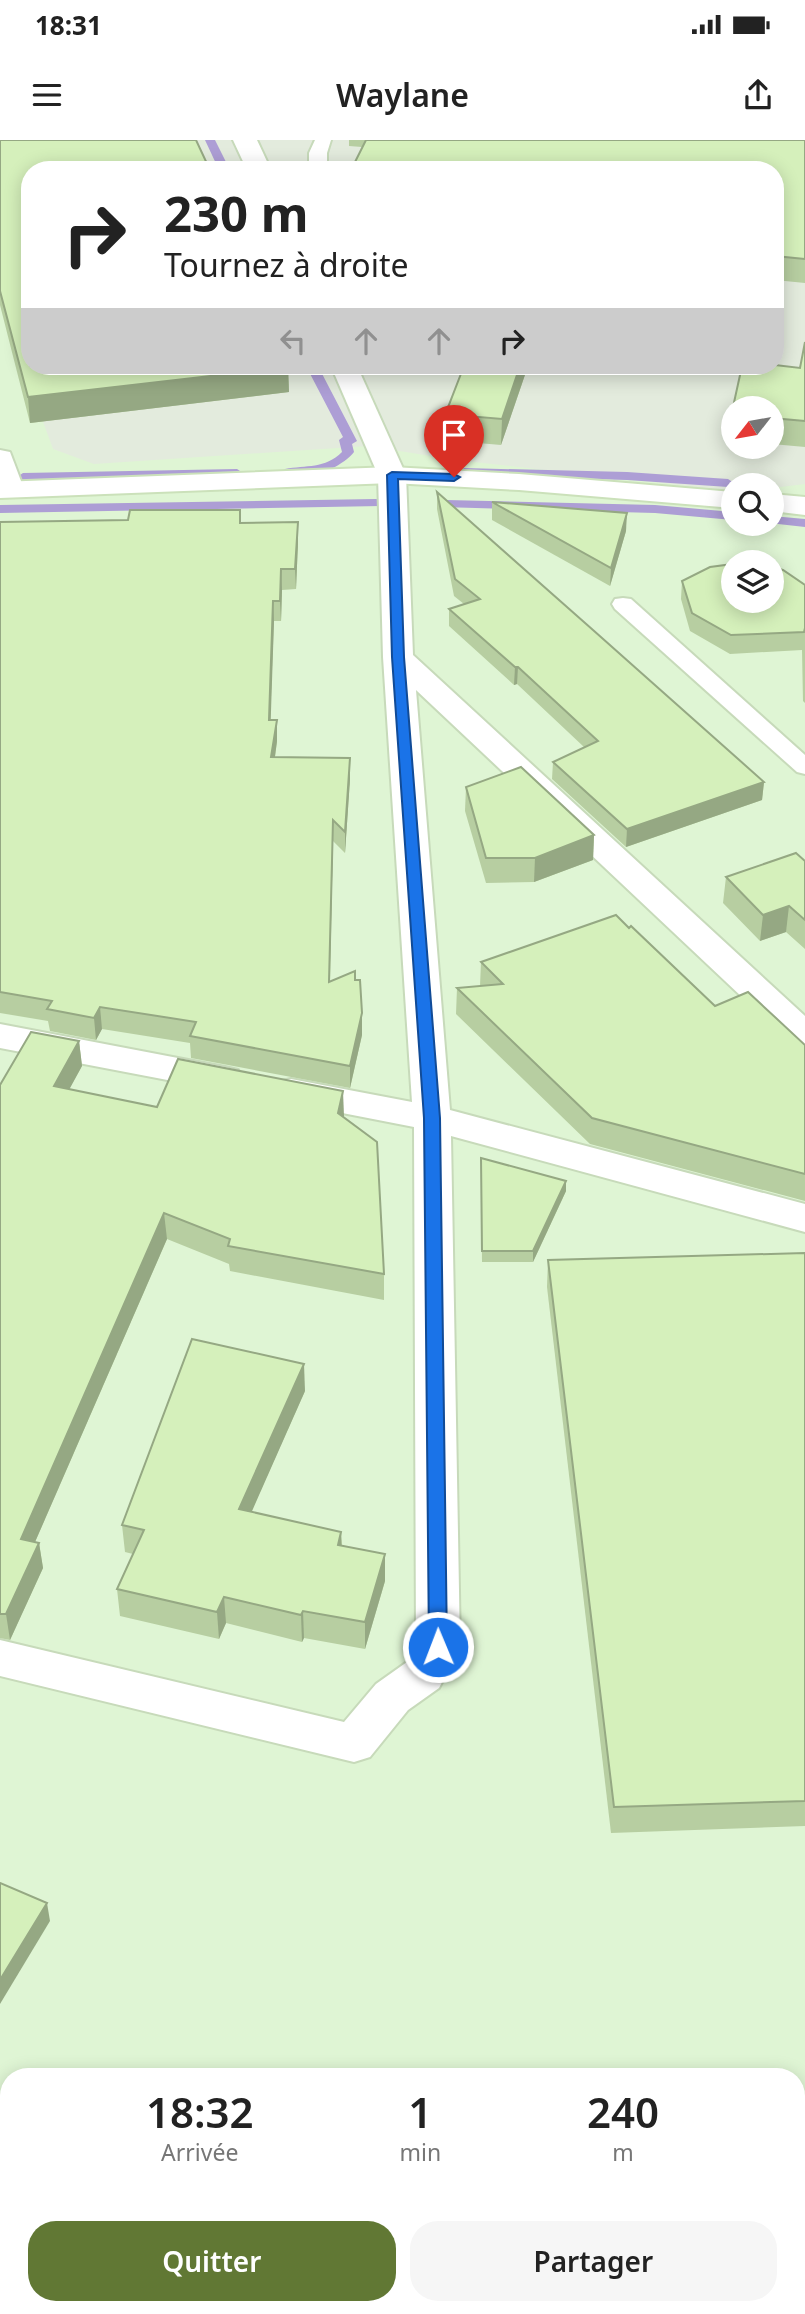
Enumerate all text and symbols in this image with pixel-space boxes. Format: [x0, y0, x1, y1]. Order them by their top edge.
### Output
text: 18:31 [35, 7, 102, 43]
text: Waylane [336, 73, 469, 116]
icon: menu [28, 76, 66, 114]
icon: share [739, 76, 777, 114]
text: 230 m [164, 180, 309, 246]
icon: right [49, 189, 140, 280]
text: Tournez à droite [164, 243, 409, 286]
icon: left [274, 322, 312, 360]
icon: ahead [347, 322, 385, 360]
icon: ahead [420, 322, 458, 360]
icon: right [493, 322, 531, 360]
north arrow [721, 396, 784, 458]
map controls [721, 396, 784, 613]
pin [424, 405, 484, 477]
icon: arrive [435, 416, 473, 454]
button: search [721, 473, 784, 536]
button: layers [721, 550, 784, 613]
position arrow [401, 1610, 475, 1684]
text: 18:32 [146, 2083, 254, 2140]
text: 1 [408, 2083, 432, 2140]
text: 240 [587, 2083, 659, 2140]
text: Arrivée [161, 2136, 238, 2168]
text: min [399, 2136, 441, 2168]
text: m [612, 2136, 634, 2168]
button: Quitter [28, 2221, 396, 2301]
button: Partager [410, 2221, 777, 2301]

